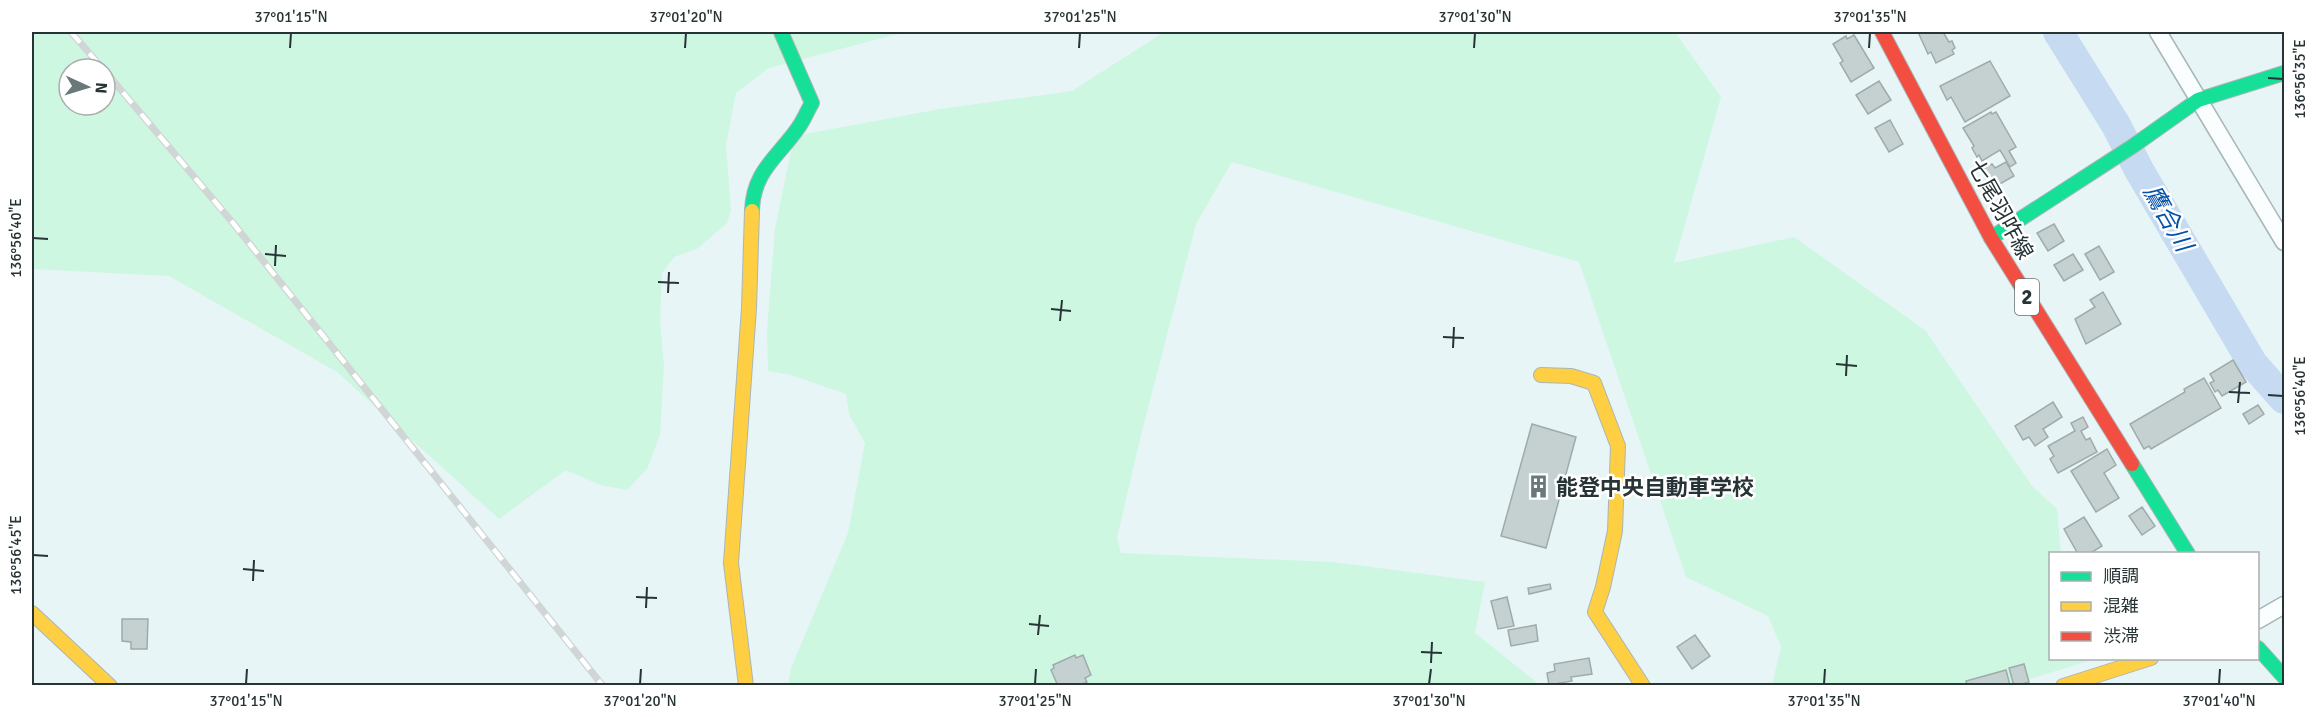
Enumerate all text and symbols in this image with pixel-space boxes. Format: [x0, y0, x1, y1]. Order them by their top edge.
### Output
text: 37°01'15"N [254, 8, 328, 26]
text: 37°01'20"N [649, 8, 723, 26]
text: 37°01'25"N [1043, 8, 1117, 26]
text: 37°01'30"N [1438, 8, 1512, 26]
text: 37°01'35"N [1833, 8, 1907, 26]
text: 136°56'35"E [2291, 39, 2309, 119]
north arrow [57, 57, 117, 117]
text: N [91, 82, 111, 94]
street label: 七尾羽咋線 [1962, 155, 2039, 264]
water label: 鷹合川 [2137, 179, 2200, 259]
text: 136°56'40"E [7, 198, 25, 278]
road number: 2 [2015, 279, 2039, 315]
text: 136°56'40"E [2291, 356, 2309, 436]
building icon: 能登中央自動車学校 [1525, 474, 1551, 500]
place label: 能登中央自動車学校 [1556, 474, 1754, 501]
text: 136°56'45"E [7, 515, 25, 595]
legend [2049, 552, 2259, 660]
text: 順調 [2103, 565, 2139, 587]
text: 混雑 [2103, 595, 2139, 617]
text: 渋滞 [2103, 625, 2139, 647]
text: 37°01'15"N [209, 692, 283, 710]
text: 37°01'20"N [603, 692, 677, 710]
text: 37°01'25"N [998, 692, 1072, 710]
text: 37°01'30"N [1392, 692, 1466, 710]
text: 37°01'35"N [1787, 692, 1861, 710]
text: 37°01'40"N [2182, 692, 2256, 710]

